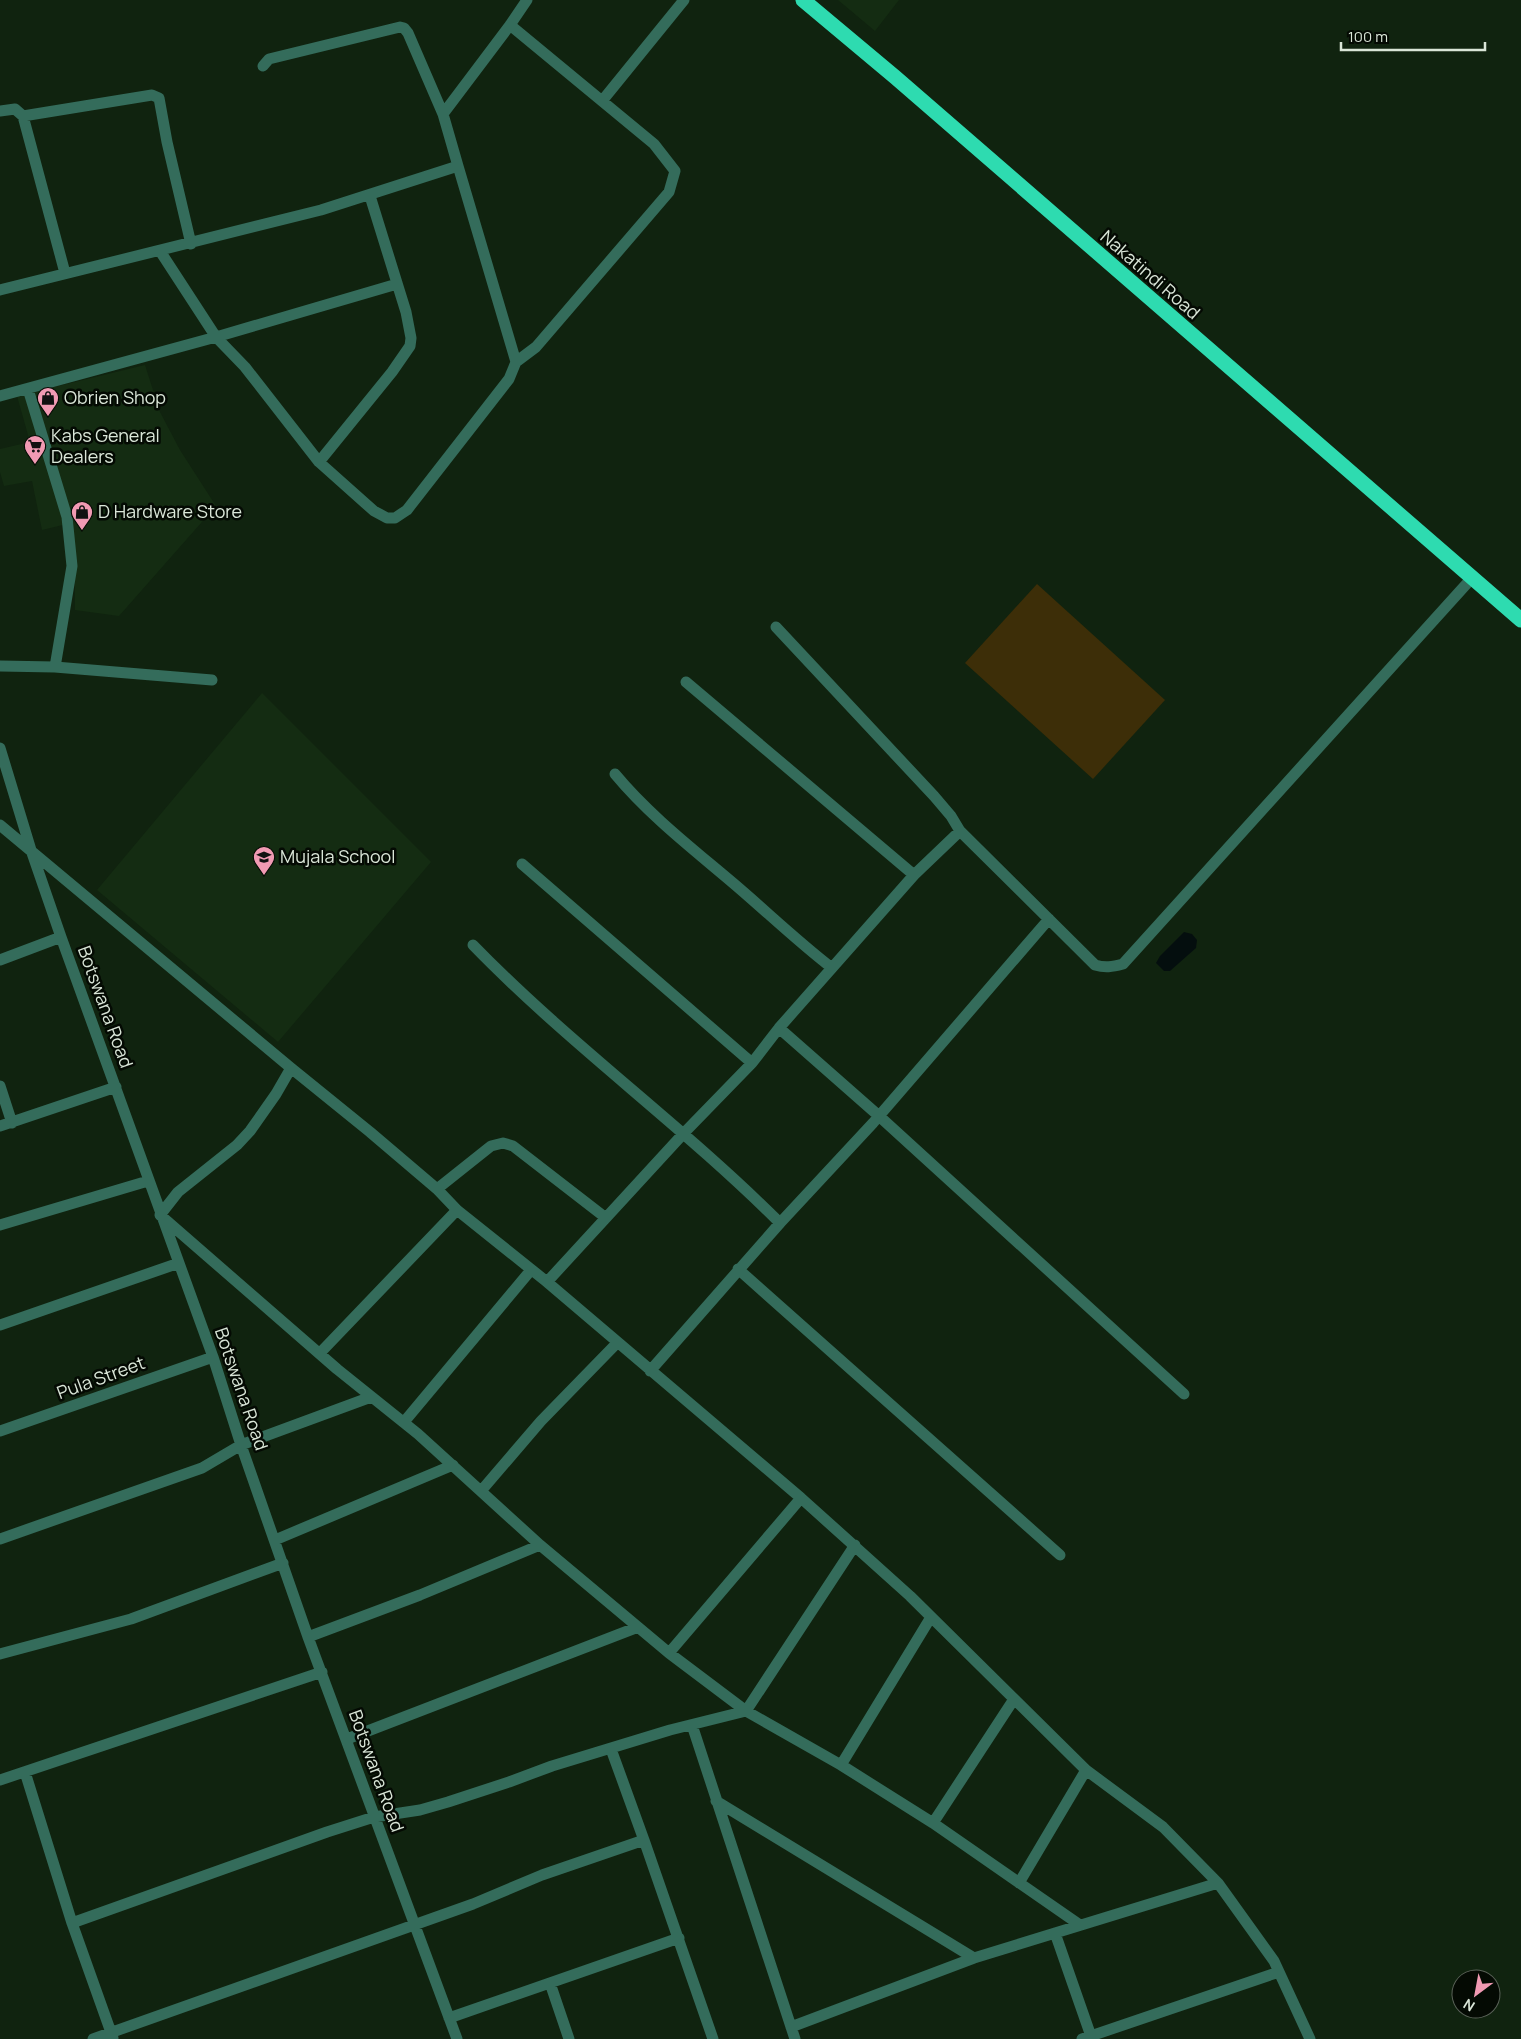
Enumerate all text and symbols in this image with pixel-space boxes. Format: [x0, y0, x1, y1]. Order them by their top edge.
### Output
scale bar [1341, 20, 1485, 52]
text: 100 m [1348, 26, 1388, 47]
street label: Nakatindi Road [1096, 224, 1205, 324]
place label: Obrien Shop [64, 385, 166, 409]
shop icon: Obrien Shop [36, 386, 60, 417]
place label: Kabs General Dealers [51, 423, 160, 468]
supermarket icon: Kabs General Dealers [23, 434, 47, 465]
place label: D Hardware Store [98, 499, 242, 523]
shop icon: D Hardware Store [70, 500, 94, 531]
place label: Mujala School [280, 844, 395, 868]
school or university icon: Mujala School [252, 845, 276, 876]
street label: Botswana Road [73, 942, 139, 1071]
street label: Botswana Road [210, 1324, 274, 1453]
street label: Pula Street [53, 1350, 148, 1404]
street label: Botswana Road [344, 1706, 410, 1835]
north arrow [1451, 1969, 1501, 2019]
text: N [1460, 1995, 1478, 2016]

